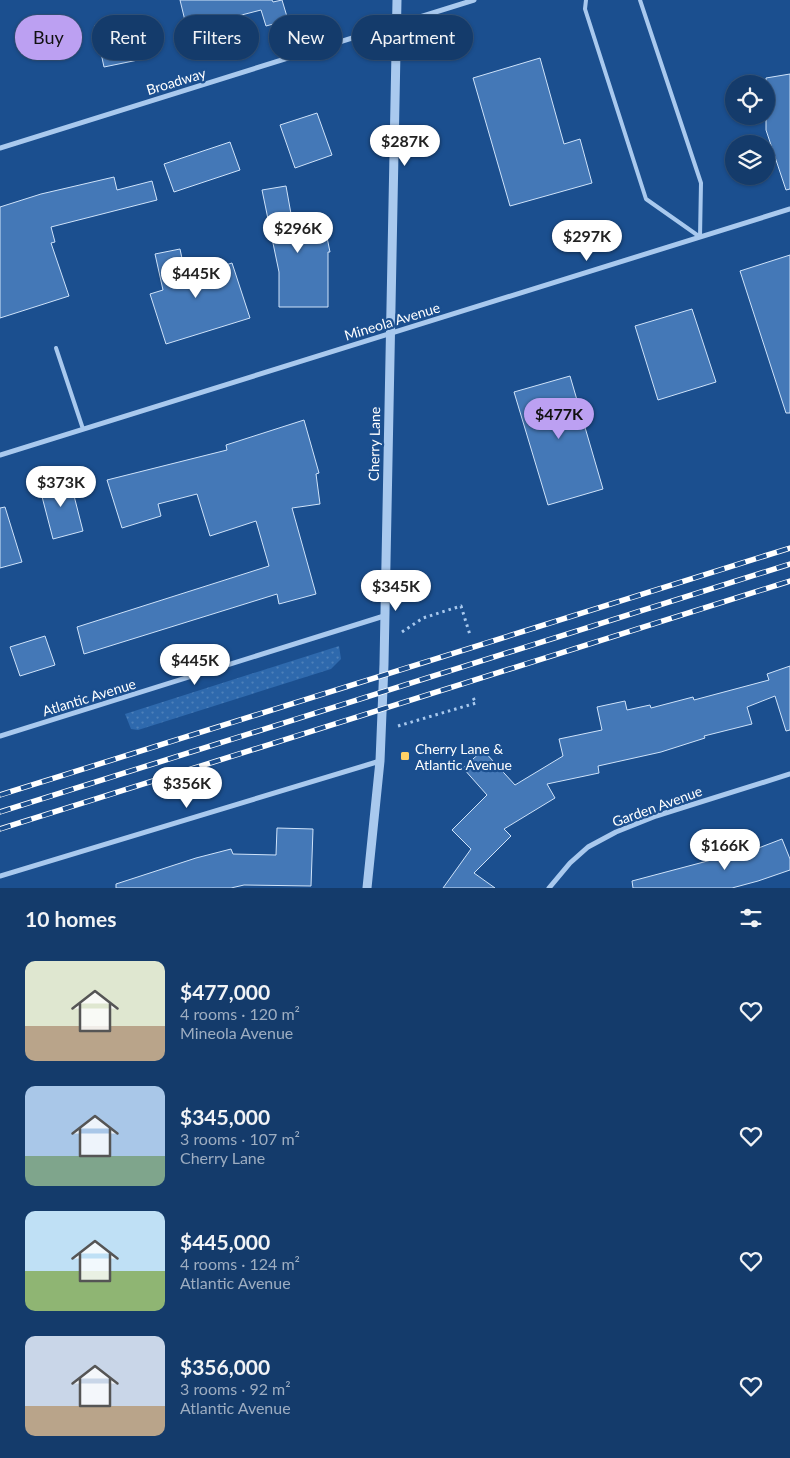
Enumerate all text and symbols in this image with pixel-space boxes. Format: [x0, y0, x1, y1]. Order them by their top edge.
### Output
chip: Buy [15, 15, 82, 60]
chip: Rent [92, 15, 164, 60]
chip: Filters [174, 15, 259, 60]
chip: New [269, 15, 342, 60]
chip: Apartment [352, 15, 473, 60]
street label: Broadway [144, 64, 209, 98]
map controls [725, 75, 775, 185]
button: locate [725, 75, 775, 125]
pin: $287K [370, 124, 440, 167]
text: $287K [381, 131, 429, 150]
button: layers [725, 135, 775, 185]
pin: $296K [263, 212, 333, 254]
text: $296K [274, 218, 322, 237]
pin: $297K [552, 220, 622, 262]
text: $297K [563, 226, 611, 245]
pin: $445K [161, 256, 231, 299]
text: $445K [172, 263, 220, 282]
street label: Mineola Avenue [342, 298, 442, 344]
pin: $477K [524, 398, 594, 440]
text: $477K [535, 404, 583, 423]
street label: Cherry Lane [365, 407, 383, 481]
pin: $373K [26, 466, 96, 508]
text: $373K [37, 472, 85, 491]
pin: $345K [361, 570, 431, 612]
text: $345K [372, 576, 420, 595]
pin: $445K [160, 644, 230, 686]
text: $445K [171, 650, 219, 669]
street label: Atlantic Avenue [40, 675, 138, 719]
place label: Cherry Lane & Atlantic Avenue [415, 740, 512, 773]
marker: Cherry Lane & Atlantic Avenue [399, 750, 411, 762]
pin: $356K [152, 766, 222, 809]
text: $356K [163, 773, 211, 792]
street label: Garden Avenue [610, 782, 704, 830]
pin: $166K [690, 828, 760, 871]
text: $166K [701, 835, 749, 854]
icon: filters [737, 904, 765, 932]
text: 10 homes [25, 906, 116, 931]
text: $477,000 [180, 979, 270, 1004]
icon: home [65, 981, 125, 1041]
icon: heart [737, 997, 765, 1025]
text: 4 rooms · 120 m² [180, 1004, 300, 1023]
text: Mineola Avenue [180, 1023, 293, 1042]
text: $345,000 [180, 1104, 270, 1129]
icon: home [65, 1106, 125, 1166]
icon: heart [737, 1122, 765, 1150]
text: 3 rooms · 107 m² [180, 1129, 300, 1148]
text: Cherry Lane [180, 1148, 265, 1167]
text: $445,000 [180, 1229, 270, 1254]
icon: home [65, 1231, 125, 1291]
icon: heart [737, 1247, 765, 1275]
text: 4 rooms · 124 m² [180, 1254, 300, 1273]
text: Atlantic Avenue [180, 1273, 291, 1292]
text: $356,000 [180, 1354, 270, 1379]
icon: home [65, 1356, 125, 1416]
icon: heart [737, 1372, 765, 1400]
text: 3 rooms · 92 m² [180, 1379, 291, 1398]
text: Atlantic Avenue [180, 1398, 291, 1417]

